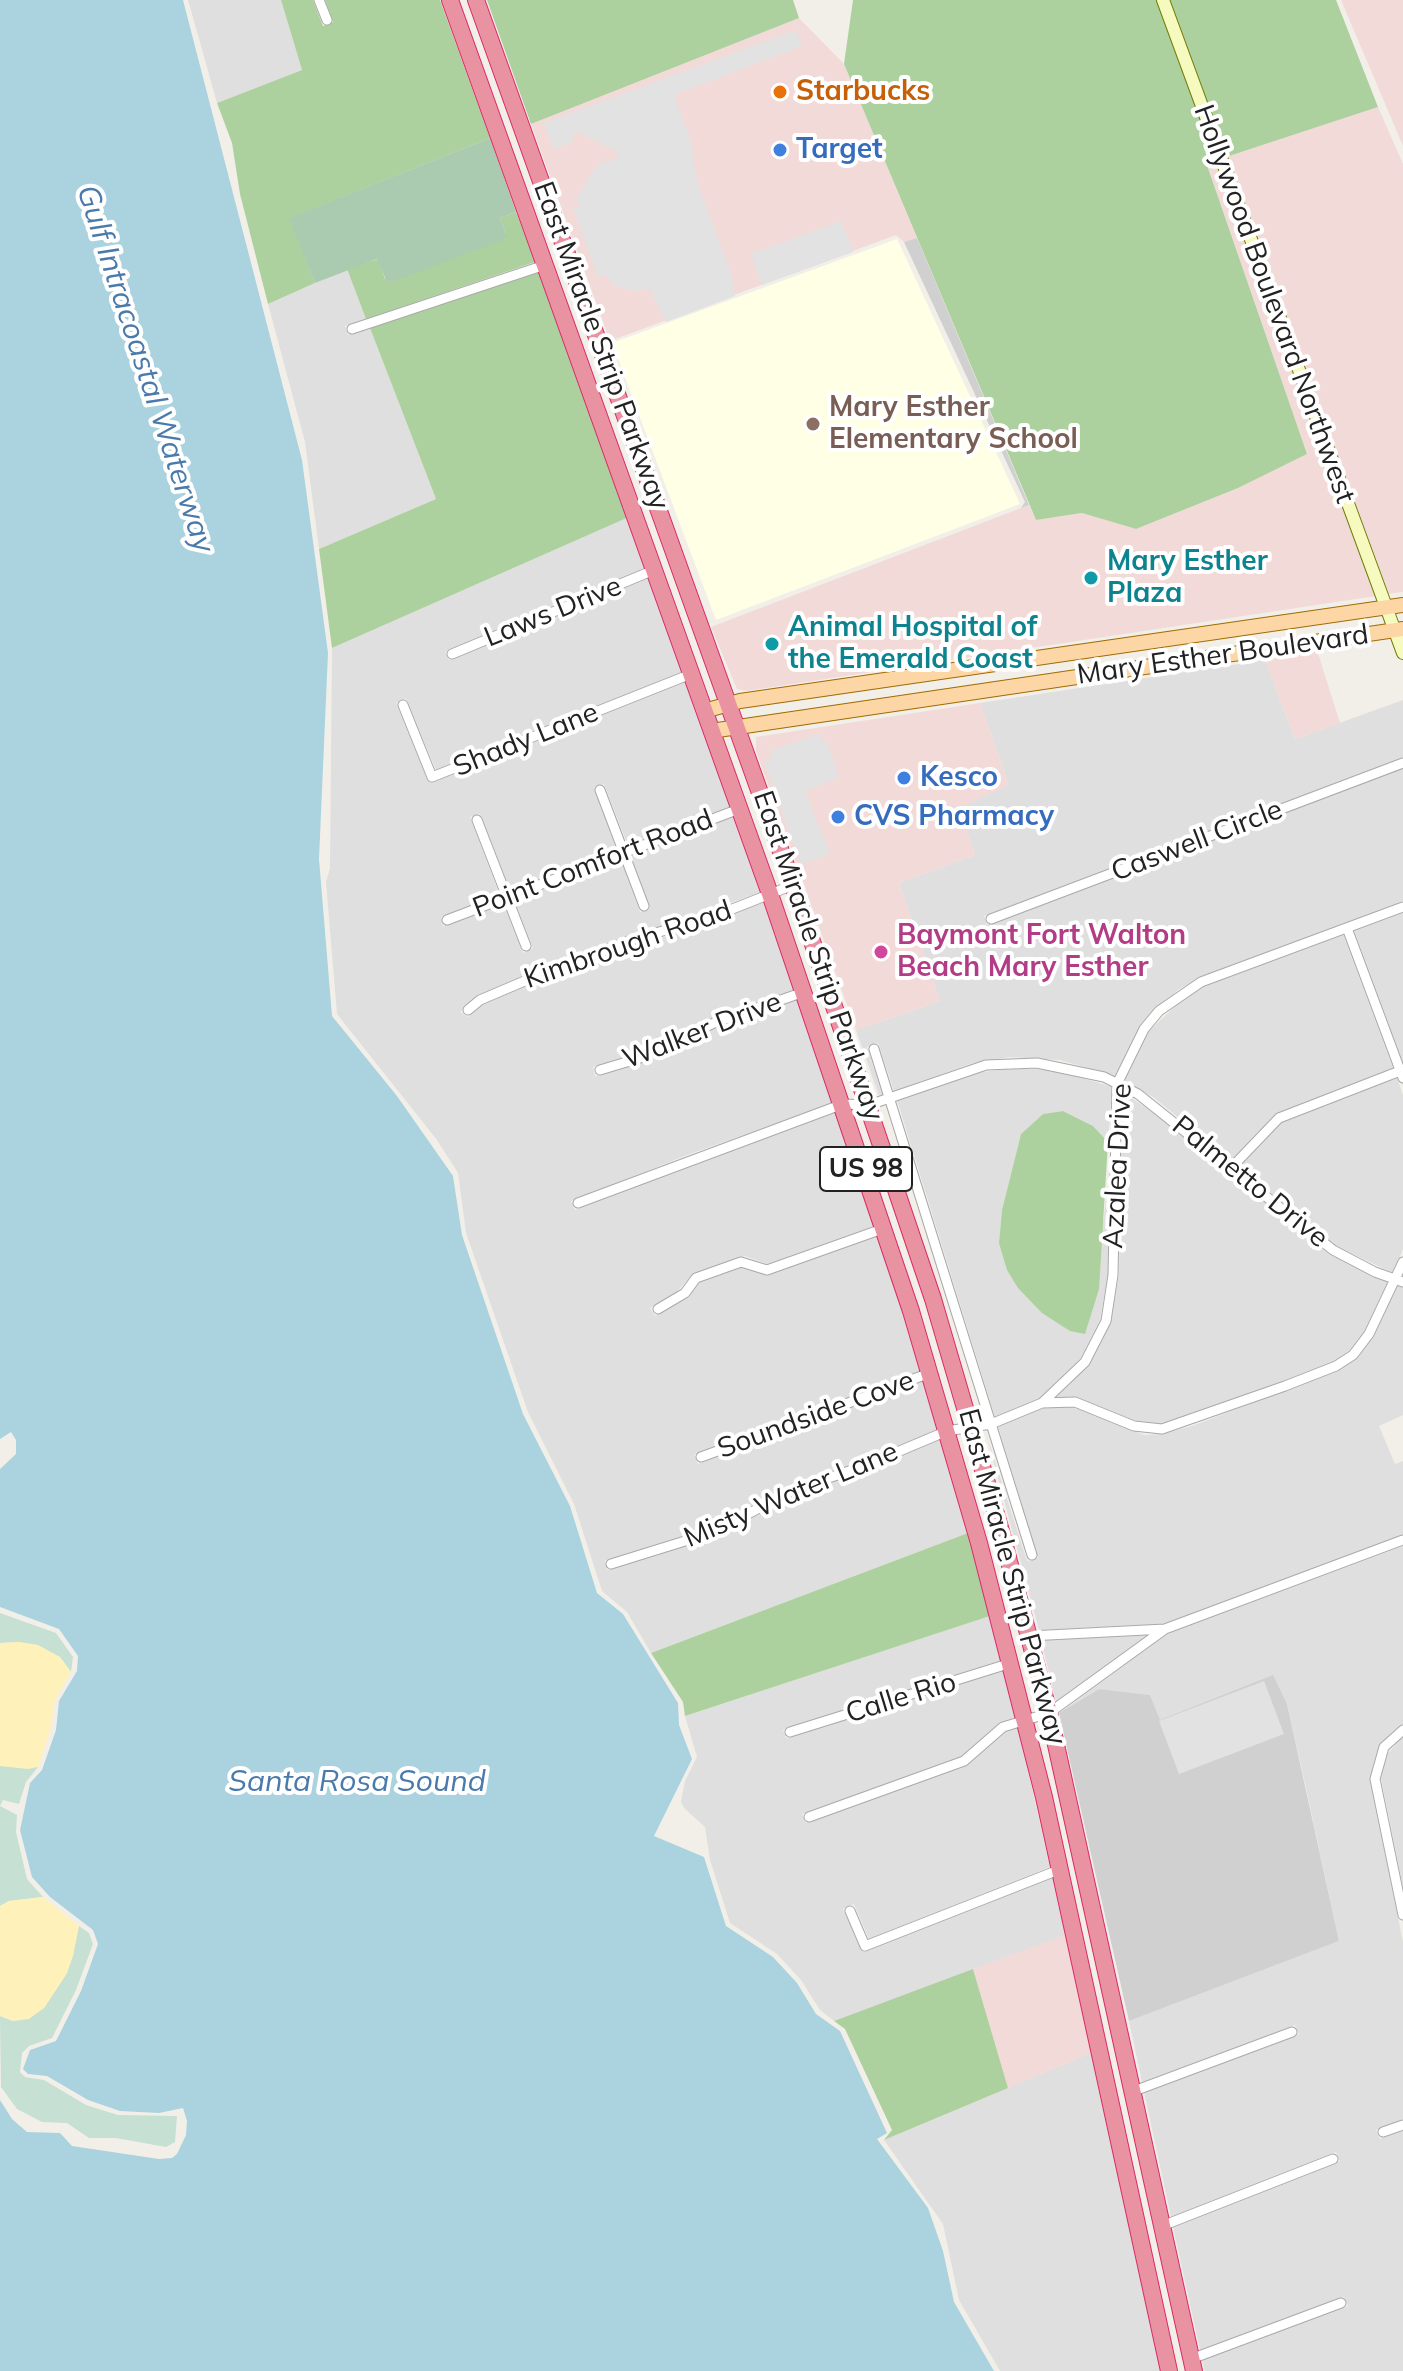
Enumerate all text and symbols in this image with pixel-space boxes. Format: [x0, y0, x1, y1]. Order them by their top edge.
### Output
place label: Starbucks [796, 75, 930, 109]
marker: Starbucks [771, 83, 789, 101]
street label: Hollywood Boulevard Northwest [1186, 100, 1362, 508]
place label: Target [796, 133, 883, 167]
marker: Target [771, 141, 789, 159]
street label: East Miracle Strip Parkway [526, 177, 676, 515]
water label: Gulf Intracoastal Waterway [68, 181, 222, 557]
place label: Mary Esther Elementary School [829, 391, 1078, 457]
marker: Mary Esther Elementary School [804, 415, 822, 433]
place label: Mary Esther Plaza [1107, 545, 1268, 611]
street label: Laws Drive [480, 569, 626, 655]
marker: Mary Esther Plaza [1082, 569, 1100, 587]
place label: Animal Hospital of the Emerald Coast [788, 611, 1037, 677]
street label: Mary Esther Boulevard [1075, 618, 1371, 692]
marker: Animal Hospital of the Emerald Coast [763, 635, 781, 653]
street label: Shady Lane [449, 696, 603, 784]
place label: Kesco [920, 761, 998, 795]
marker: Kesco [895, 769, 913, 787]
street label: East Miracle Strip Parkway [746, 787, 890, 1125]
street label: Caswell Circle [1107, 793, 1287, 889]
place label: CVS Pharmacy [854, 800, 1054, 834]
street label: Point Comfort Road [468, 803, 718, 925]
marker: CVS Pharmacy [829, 808, 847, 826]
street label: Kimbrough Road [520, 894, 736, 996]
place label: Baymont Fort Walton Beach Mary Esther [897, 919, 1186, 985]
marker: Baymont Fort Walton Beach Mary Esther [872, 943, 890, 961]
street label: Walker Drive [618, 985, 786, 1077]
street label: Azalea Drive [1097, 1083, 1139, 1249]
street label: Palmetto Drive [1165, 1109, 1335, 1255]
road number: US 98 [820, 1147, 912, 1191]
street label: Soundside Cove [713, 1364, 919, 1466]
street label: East Miracle Strip Parkway [951, 1405, 1073, 1749]
street label: Misty Water Lane [679, 1435, 903, 1555]
street label: Calle Rio [842, 1665, 960, 1731]
water label: Santa Rosa Sound [228, 1764, 486, 1800]

